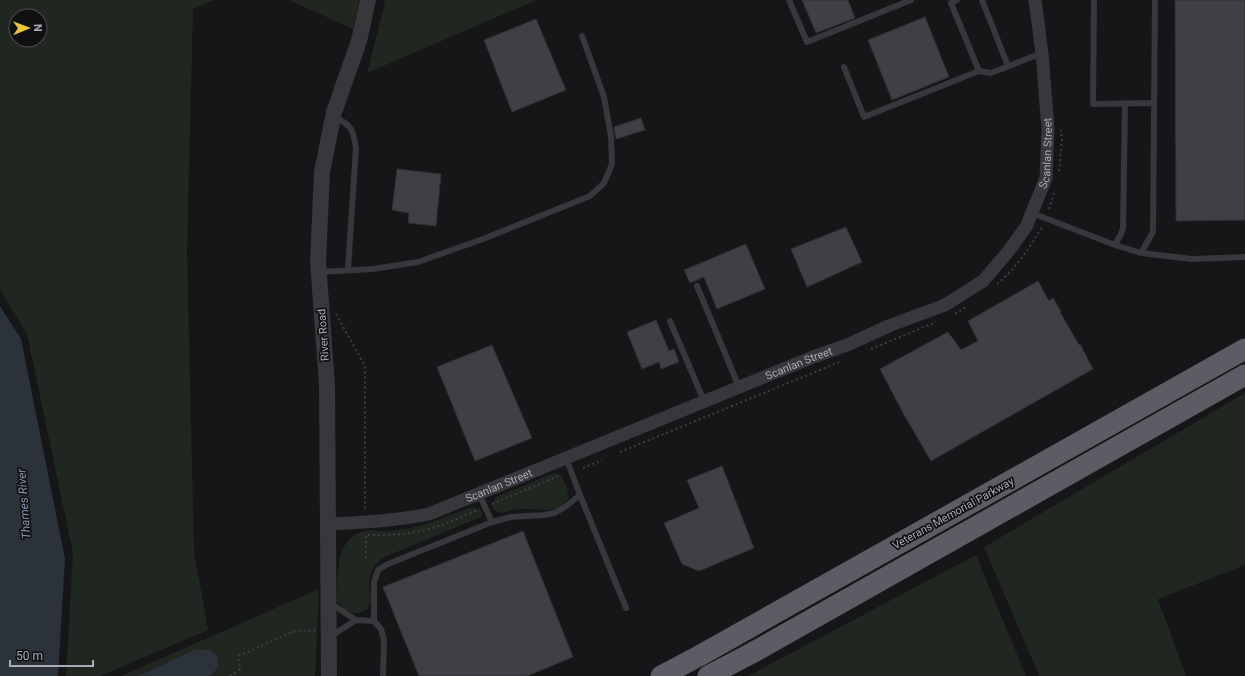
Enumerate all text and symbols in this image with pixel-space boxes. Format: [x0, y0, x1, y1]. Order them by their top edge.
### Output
north arrow [8, 8, 48, 48]
text: N [31, 24, 44, 32]
street label: Scanlan Street [1036, 117, 1055, 191]
street label: River Road [315, 308, 332, 361]
street label: Scanlan Street [764, 345, 835, 383]
street label: Scanlan Street [464, 466, 535, 505]
water label: Thames River [14, 467, 33, 540]
street label: Veterans Memorial Parkway [890, 474, 1017, 552]
scale bar [10, 642, 93, 668]
text: 50 m [16, 649, 43, 663]

